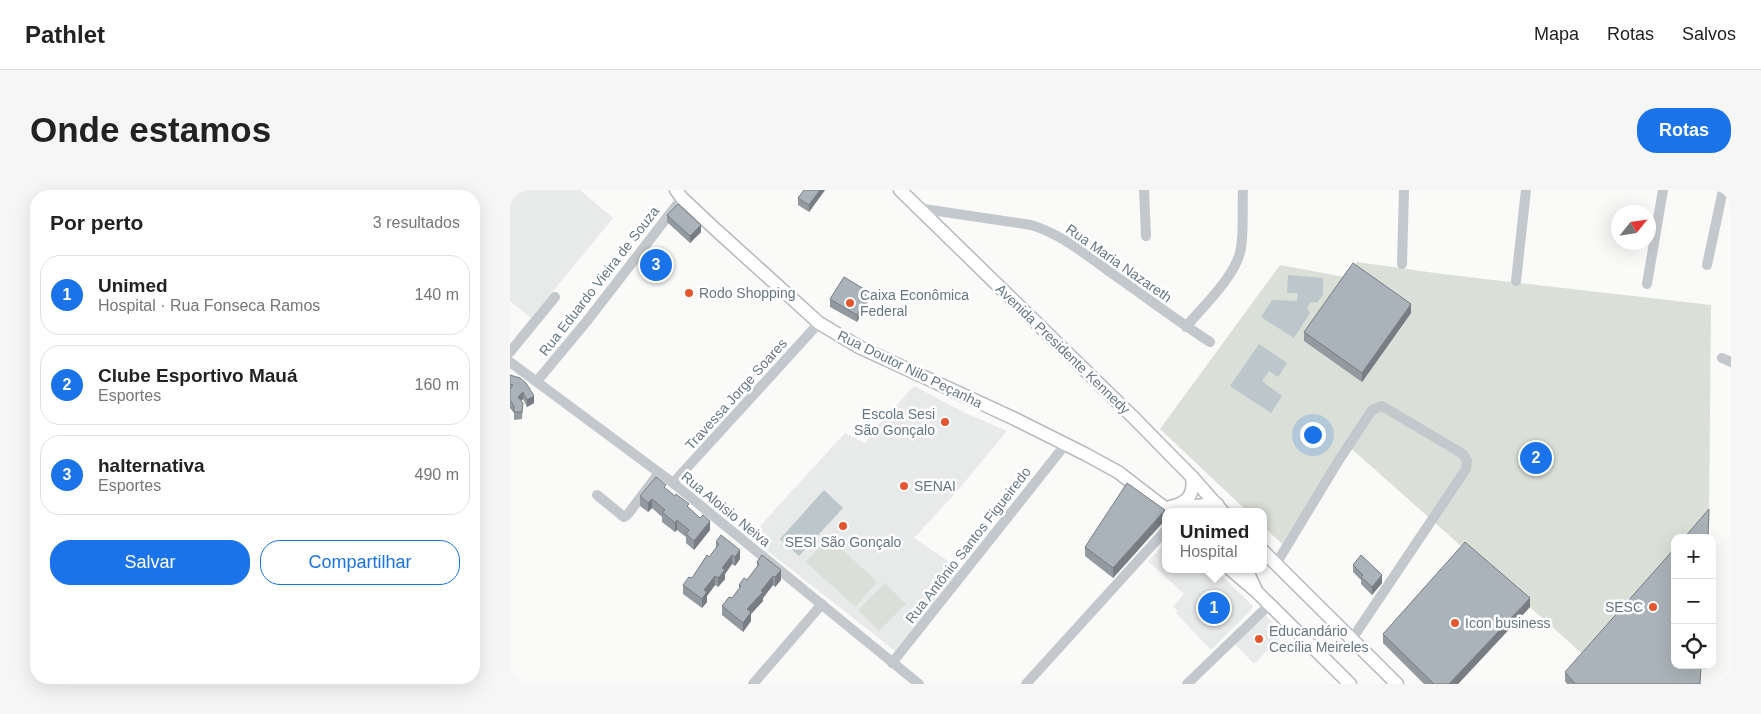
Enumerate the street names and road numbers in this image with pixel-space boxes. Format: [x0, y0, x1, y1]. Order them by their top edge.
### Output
street label: Rua Eduardo Vieira de Souza [536, 203, 662, 359]
street label: Rua Maria Nazareth [1063, 221, 1175, 305]
street label: Avenida Presidente Kennedy [993, 281, 1133, 417]
street label: Rua Doutor Nilo Peçanha [835, 327, 985, 411]
street label: Travessa Jorge Soares [682, 335, 790, 453]
street label: Rua Antônio Santos Figueiredo [902, 464, 1034, 626]
street label: Rua Aloisio Neiva [678, 468, 774, 550]

